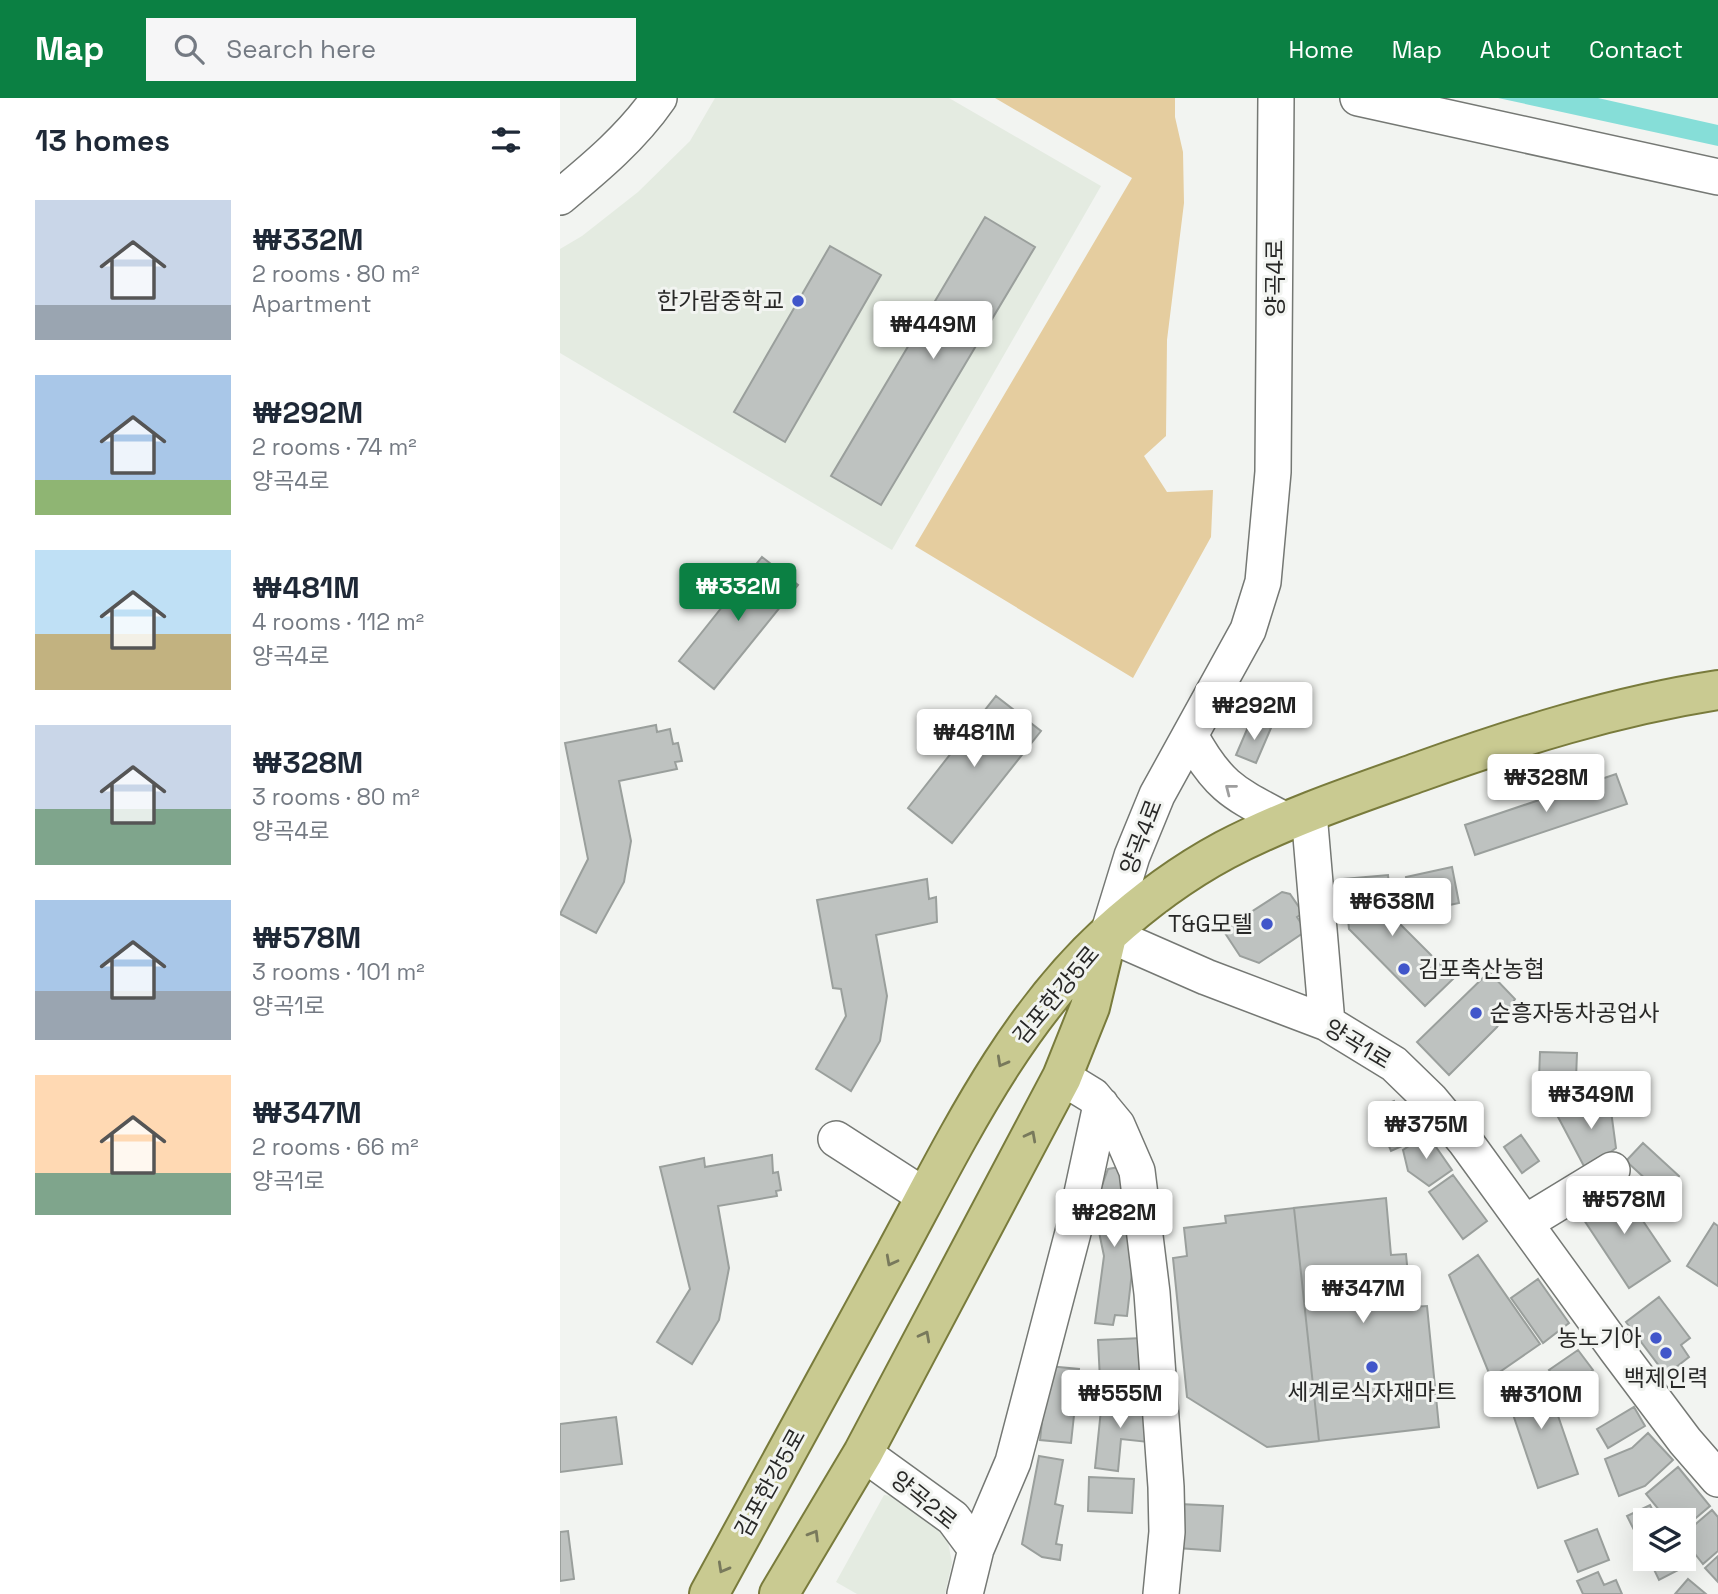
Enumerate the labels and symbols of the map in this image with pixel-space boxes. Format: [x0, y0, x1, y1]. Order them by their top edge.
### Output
street label: 양곡4로 [1260, 239, 1290, 317]
place label: 한가람중학교 [657, 286, 784, 316]
marker: 한가람중학교 [790, 293, 806, 309]
pin: ₩449M [884, 302, 982, 361]
pin: ₩332M [689, 564, 787, 623]
pin: ₩292M [1205, 682, 1303, 742]
pin: ₩481M [925, 710, 1023, 769]
pin: ₩328M [1497, 754, 1595, 814]
one-way arrow [1225, 784, 1237, 797]
street label: 양곡4로 [1113, 795, 1169, 879]
pin: ₩638M [1343, 878, 1441, 938]
place label: T&G모텔 [1168, 909, 1253, 939]
marker: T&G모텔 [1259, 916, 1275, 932]
street label: 김포한강5로 [1006, 940, 1106, 1050]
place label: 김포축산농협 [1418, 954, 1545, 984]
marker: 김포축산농협 [1396, 961, 1412, 977]
place label: 순흥자동차공업사 [1490, 998, 1659, 1028]
marker: 순흥자동차공업사 [1468, 1005, 1484, 1021]
street label: 양곡1로 [1319, 1012, 1397, 1076]
one-way arrow [997, 1055, 1010, 1068]
pin: ₩349M [1542, 1072, 1640, 1131]
pin: ₩375M [1377, 1102, 1475, 1161]
one-way arrow [1023, 1130, 1037, 1143]
pin: ₩578M [1575, 1176, 1673, 1236]
pin: ₩282M [1065, 1190, 1163, 1249]
one-way arrow [886, 1254, 899, 1266]
pin: ₩347M [1314, 1266, 1412, 1325]
place label: 농노기아 [1557, 1323, 1642, 1353]
marker: 농노기아 [1648, 1330, 1664, 1346]
one-way arrow [916, 1331, 930, 1344]
marker: 백제인력 [1658, 1345, 1674, 1361]
marker: 세계로식자재마트 [1364, 1359, 1380, 1375]
place label: 백제인력 [1624, 1363, 1708, 1393]
pin: ₩555M [1071, 1370, 1169, 1430]
pin: ₩310M [1492, 1372, 1590, 1431]
place label: 세계로식자재마트 [1287, 1377, 1457, 1407]
street label: 김포한강5로 [728, 1423, 812, 1543]
street label: 양곡2로 [885, 1464, 963, 1536]
one-way arrow [806, 1530, 819, 1543]
one-way arrow [718, 1561, 731, 1573]

